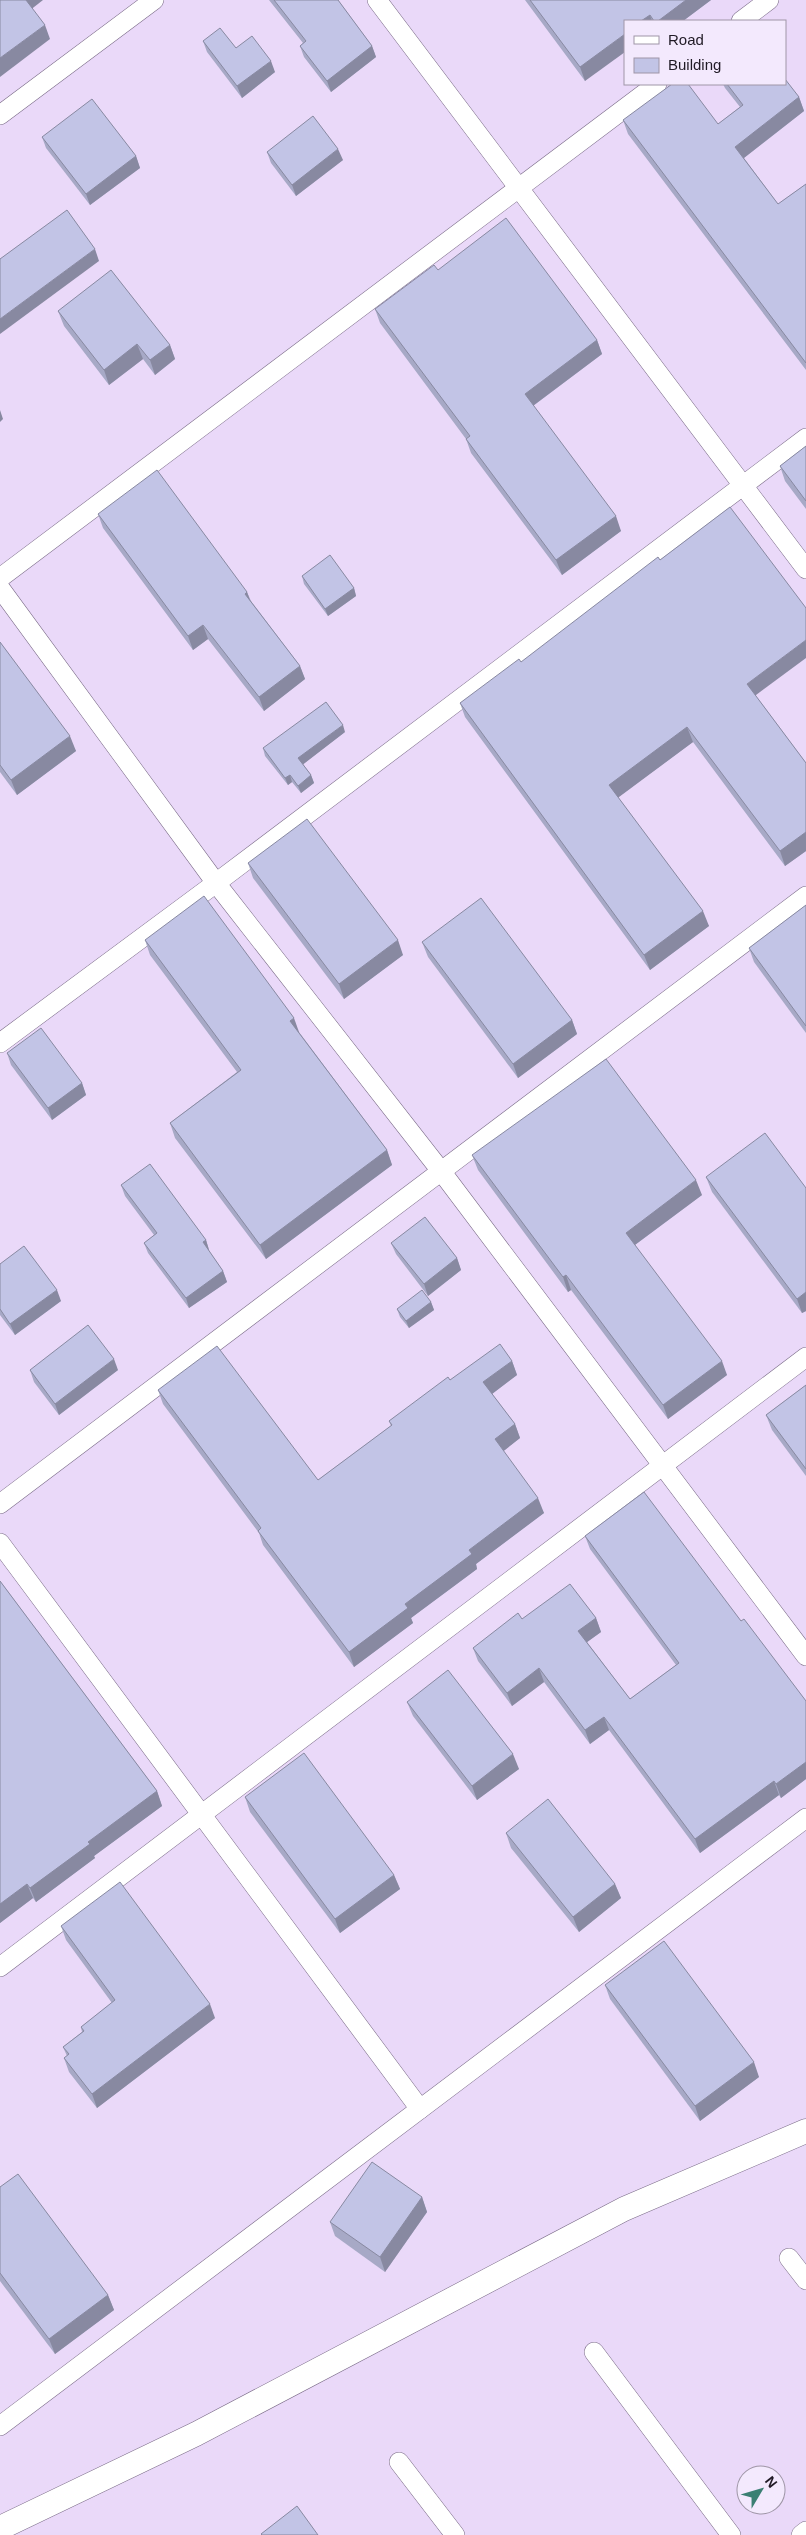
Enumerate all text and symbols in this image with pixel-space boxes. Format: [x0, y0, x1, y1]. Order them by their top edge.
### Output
legend [624, 20, 786, 85]
text: Road [668, 31, 704, 48]
text: Building [668, 56, 721, 73]
north arrow [736, 2465, 786, 2515]
text: N [762, 2473, 781, 2491]

